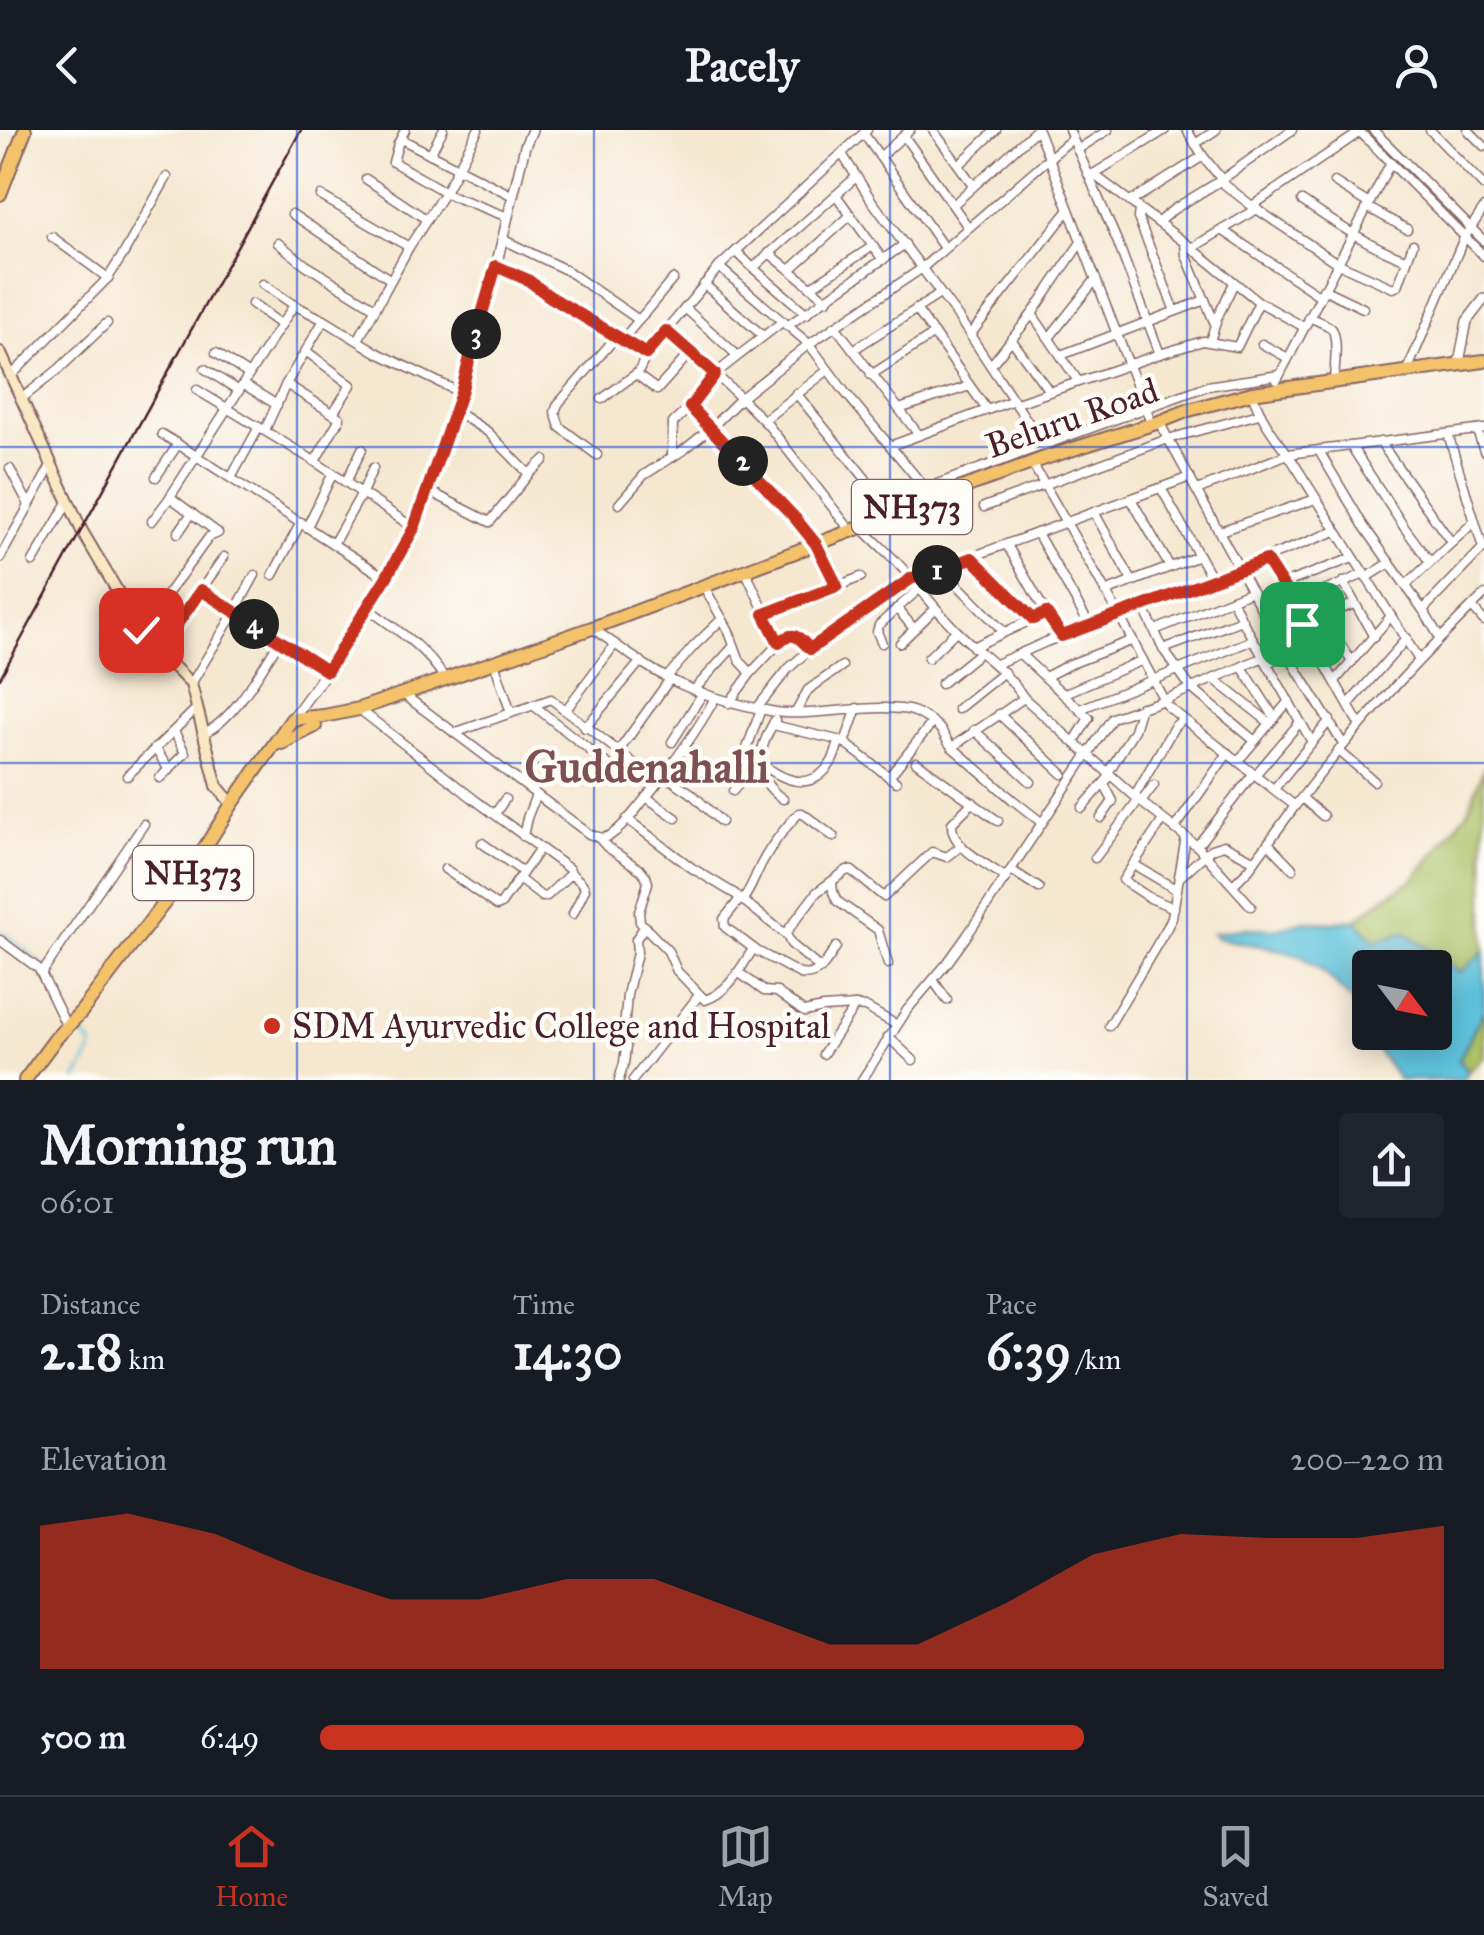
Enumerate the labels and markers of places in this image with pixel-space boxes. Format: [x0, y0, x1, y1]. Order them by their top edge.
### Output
pin: 3 [451, 309, 501, 359]
pin: 2 [718, 436, 768, 486]
pin: 1 [912, 545, 962, 595]
pin [1260, 582, 1345, 667]
pin [99, 588, 184, 673]
pin: 4 [229, 599, 279, 649]
place label: SDM Ayurvedic College and Hospital [292, 1005, 831, 1048]
marker: SDM Ayurvedic College and Hospital [261, 1015, 283, 1037]

